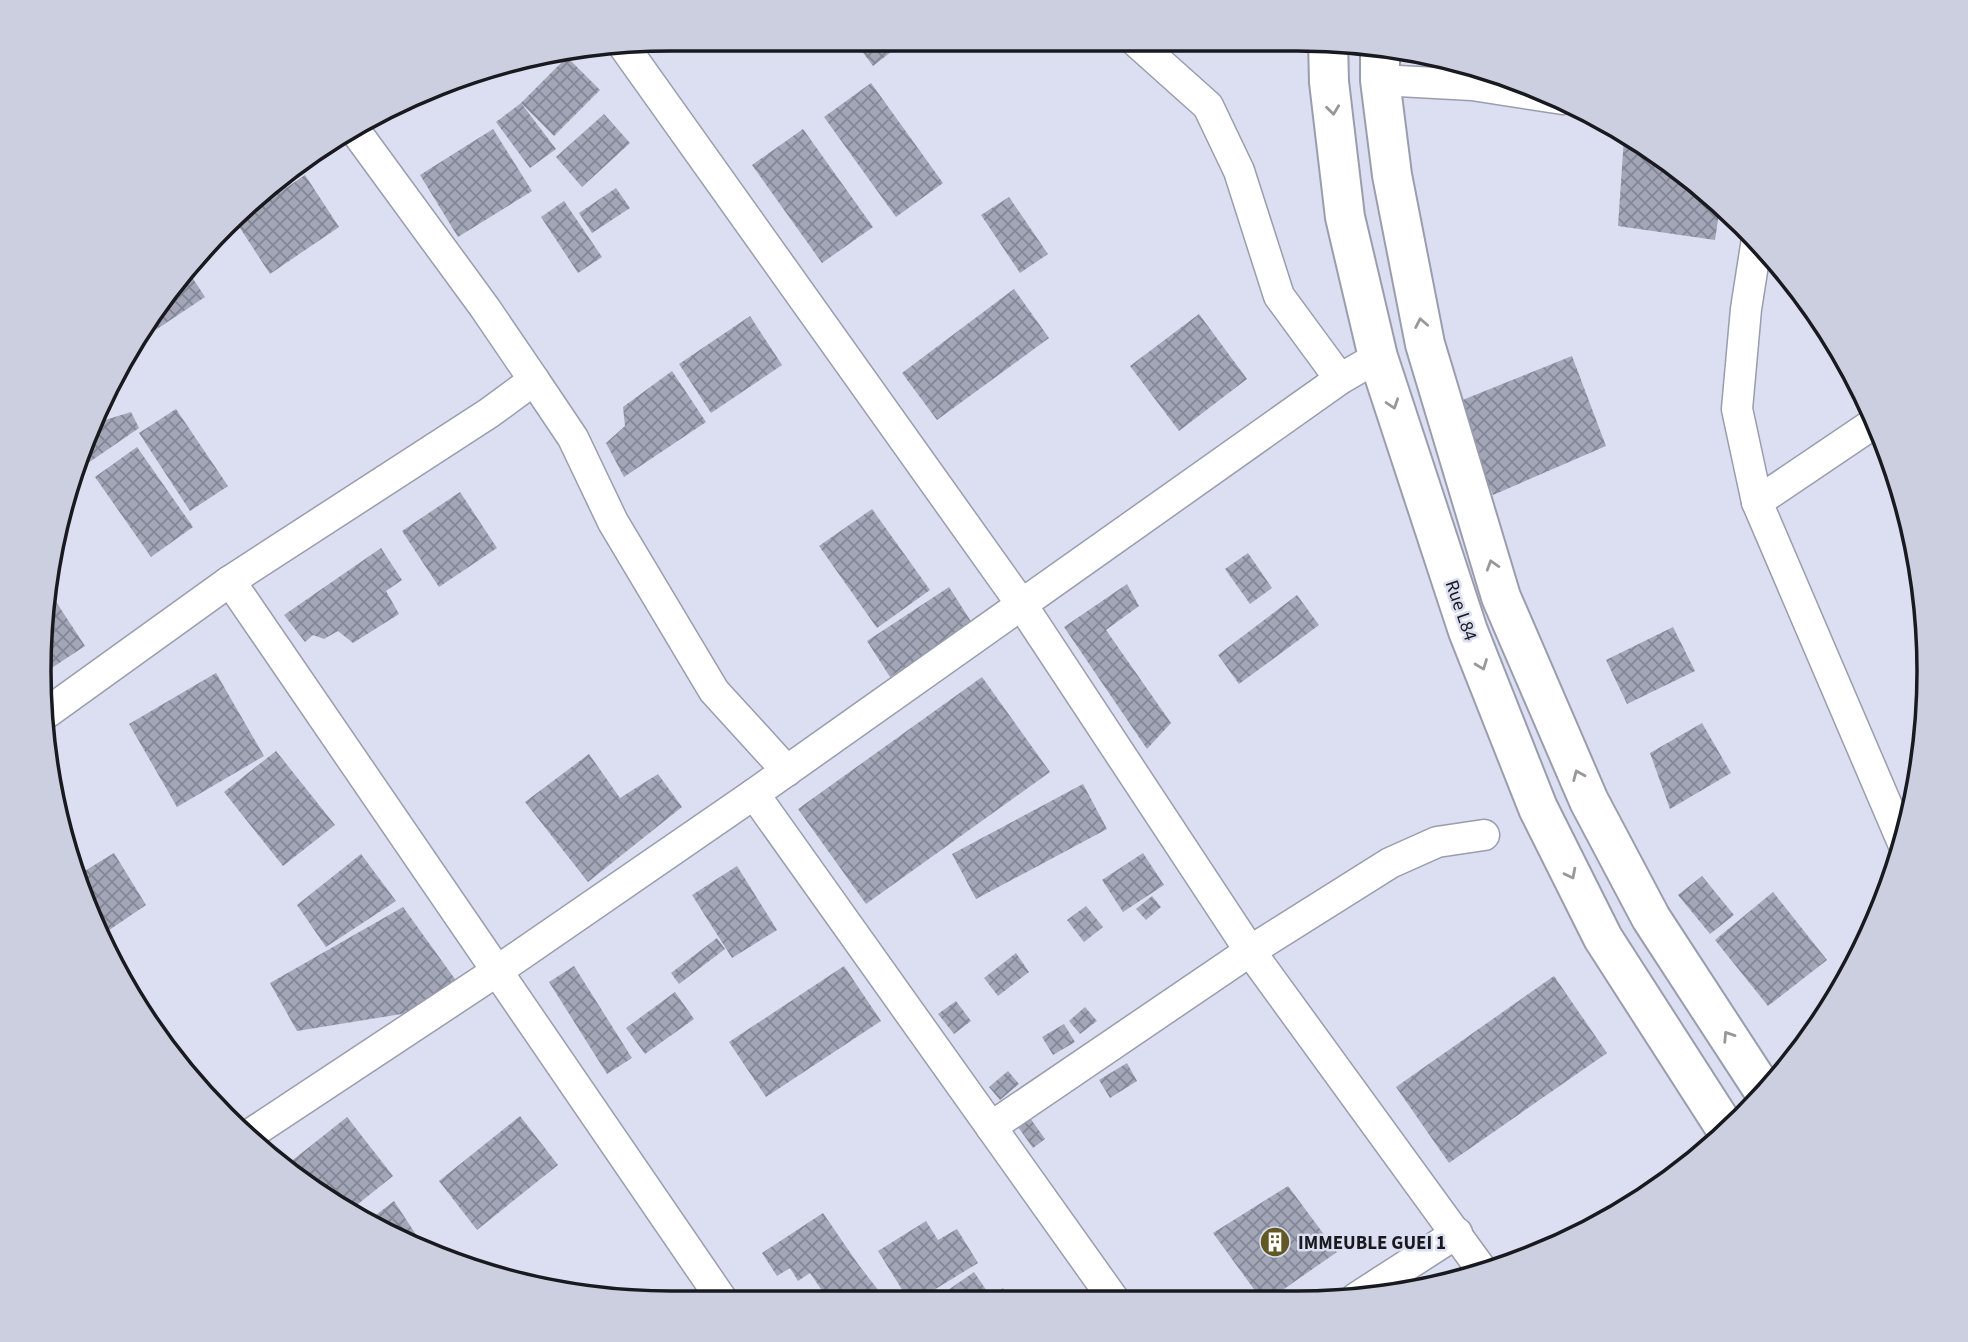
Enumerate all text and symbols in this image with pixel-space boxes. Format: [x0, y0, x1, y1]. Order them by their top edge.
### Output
one-way arrow [1325, 104, 1340, 115]
one-way arrow [1414, 317, 1429, 329]
one-way arrow [1385, 397, 1399, 409]
one-way arrow [1485, 559, 1500, 571]
street label: Rue L84 [1438, 577, 1484, 644]
one-way arrow [1473, 659, 1487, 671]
one-way arrow [1572, 770, 1586, 782]
one-way arrow [1562, 867, 1576, 879]
one-way arrow [1723, 1031, 1736, 1044]
building icon: IMMEUBLE GUEI 1 [1258, 1225, 1292, 1259]
place label: IMMEUBLE GUEI 1 [1298, 1230, 1446, 1257]

